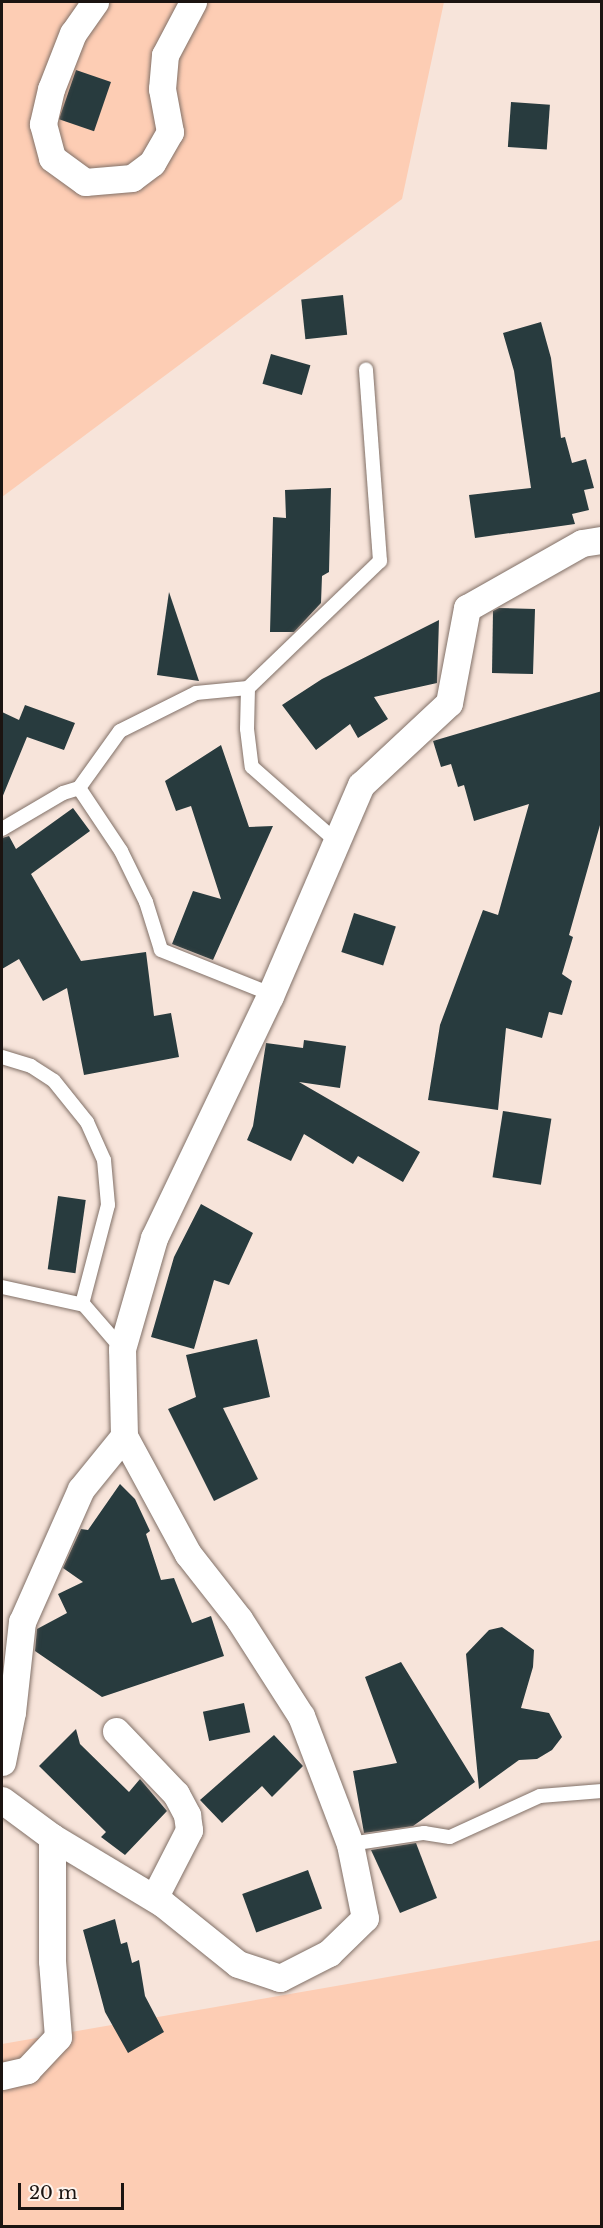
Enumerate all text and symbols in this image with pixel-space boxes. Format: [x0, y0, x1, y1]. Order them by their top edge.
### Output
scale bar [21, 2171, 128, 2209]
text: 20 m [29, 2182, 77, 2204]

